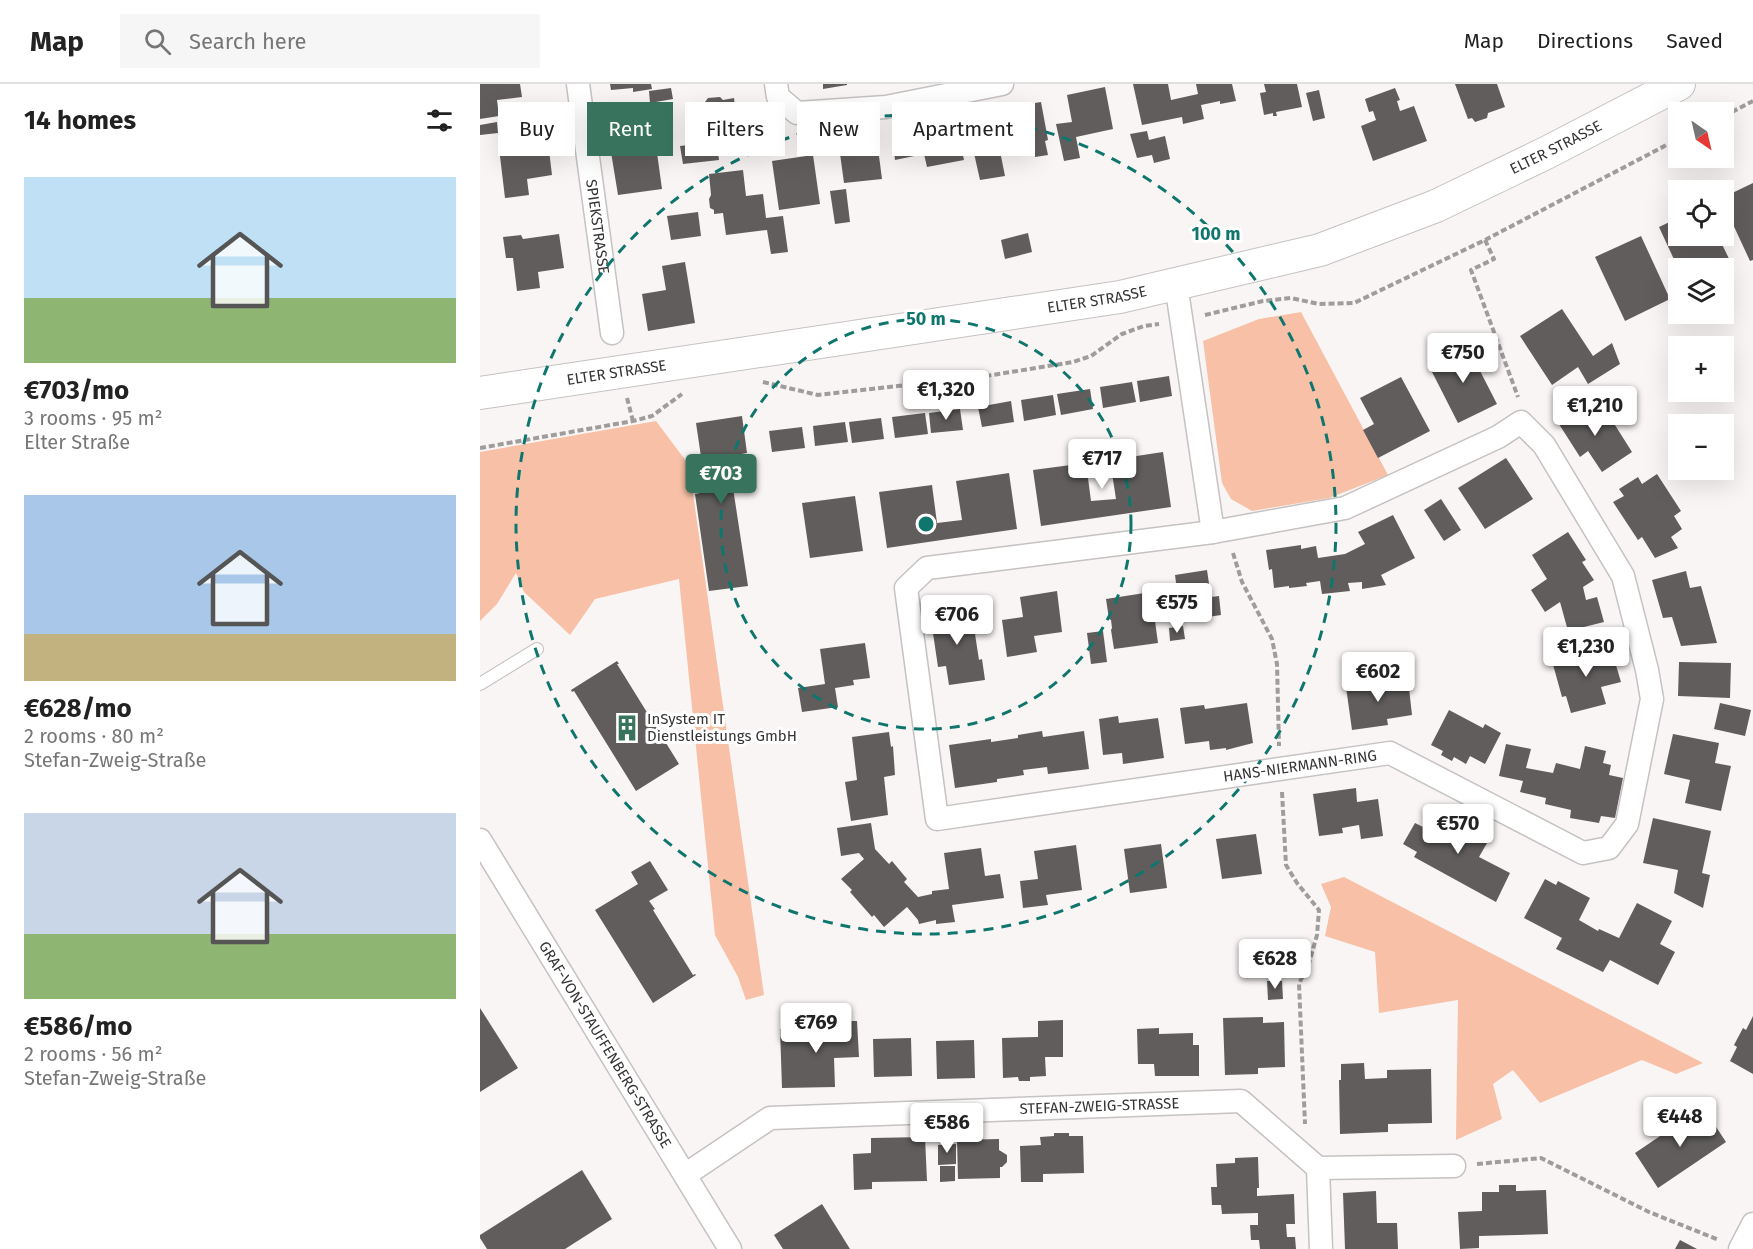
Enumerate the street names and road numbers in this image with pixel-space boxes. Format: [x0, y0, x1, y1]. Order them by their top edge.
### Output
street label: ELTER STRASSE [1507, 117, 1605, 178]
street label: SPIEKSTRASSE [582, 178, 613, 275]
street label: ELTER STRASSE [1046, 282, 1149, 317]
street label: ELTER STRASSE [565, 356, 668, 389]
street label: HANS-NIERMANN-RING [1222, 746, 1378, 786]
street label: GRAF-VON-STAUFFENBERG-STRASSE [535, 938, 675, 1152]
street label: STEFAN-ZWEIG-STRASSE [1019, 1094, 1180, 1118]

